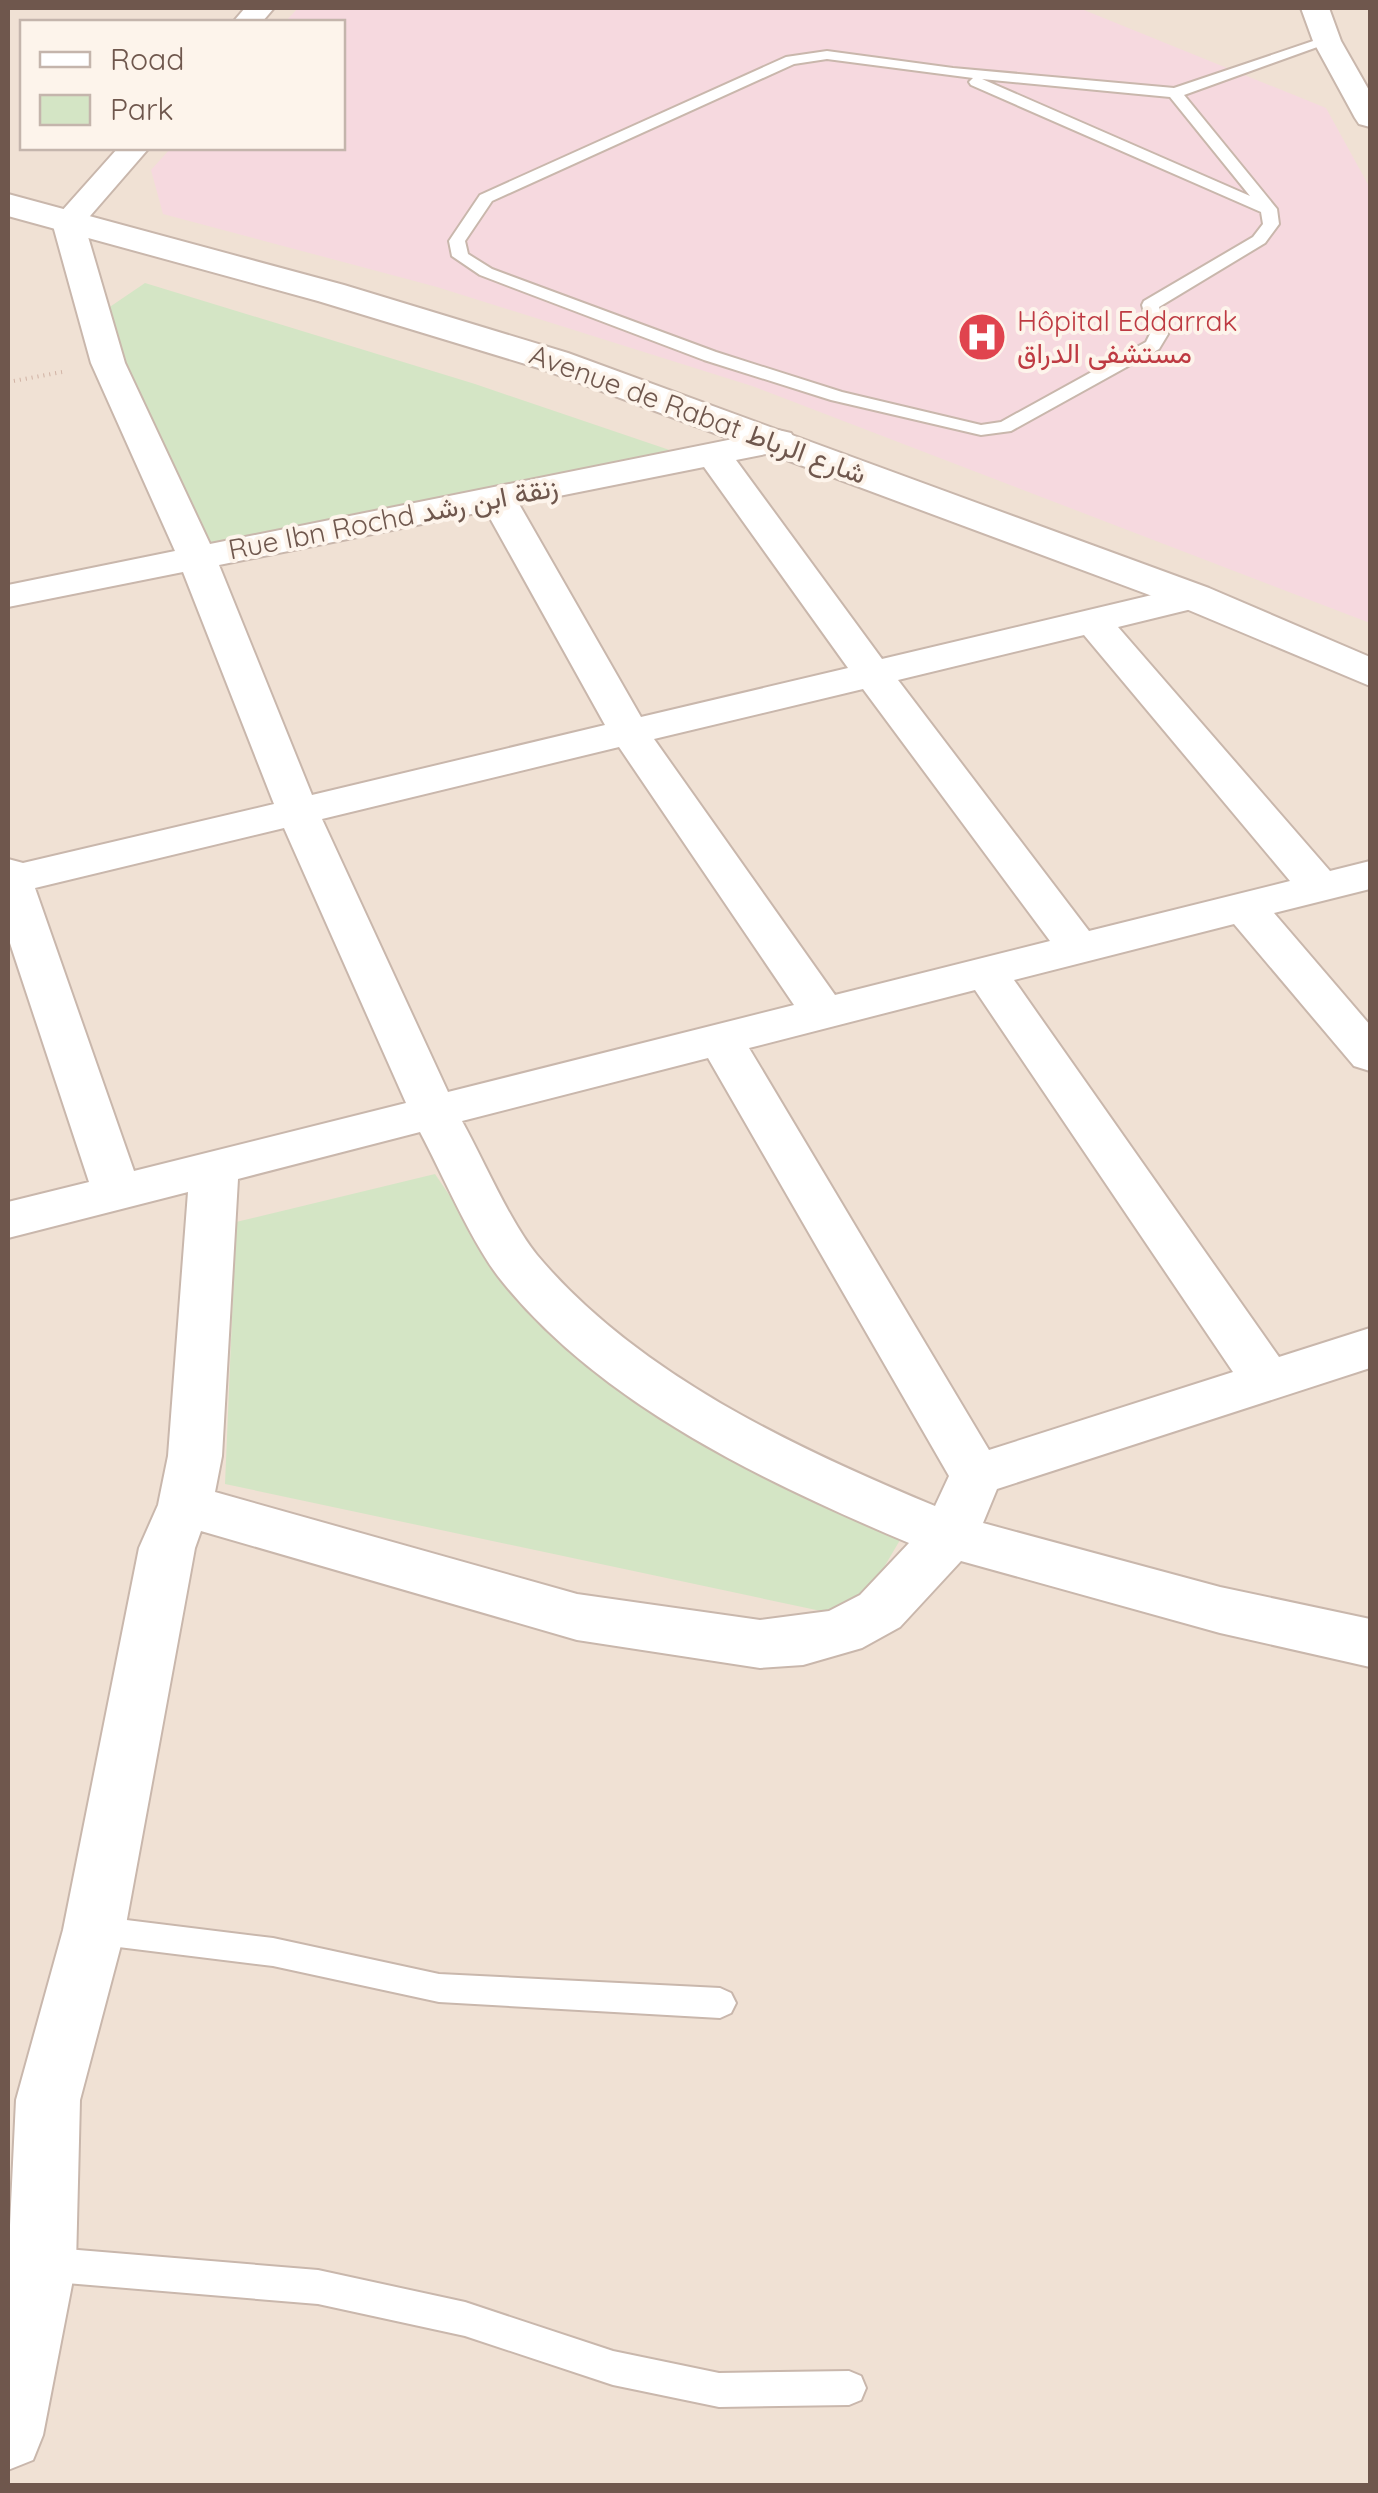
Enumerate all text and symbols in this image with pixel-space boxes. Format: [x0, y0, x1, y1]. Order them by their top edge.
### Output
legend [20, 20, 345, 150]
text: Road [110, 40, 184, 78]
text: Park [110, 90, 174, 128]
place label: Hôpital Eddarrak مستشفى الدراق [1017, 303, 1237, 371]
hospital icon: Hôpital Eddarrak مستشفى الدراق [956, 311, 1008, 363]
street label: Avenue de Rabat شارع الرباط [524, 336, 871, 493]
street label: Rue Ibn Rochd زنقة ابن رشد [225, 468, 561, 568]

